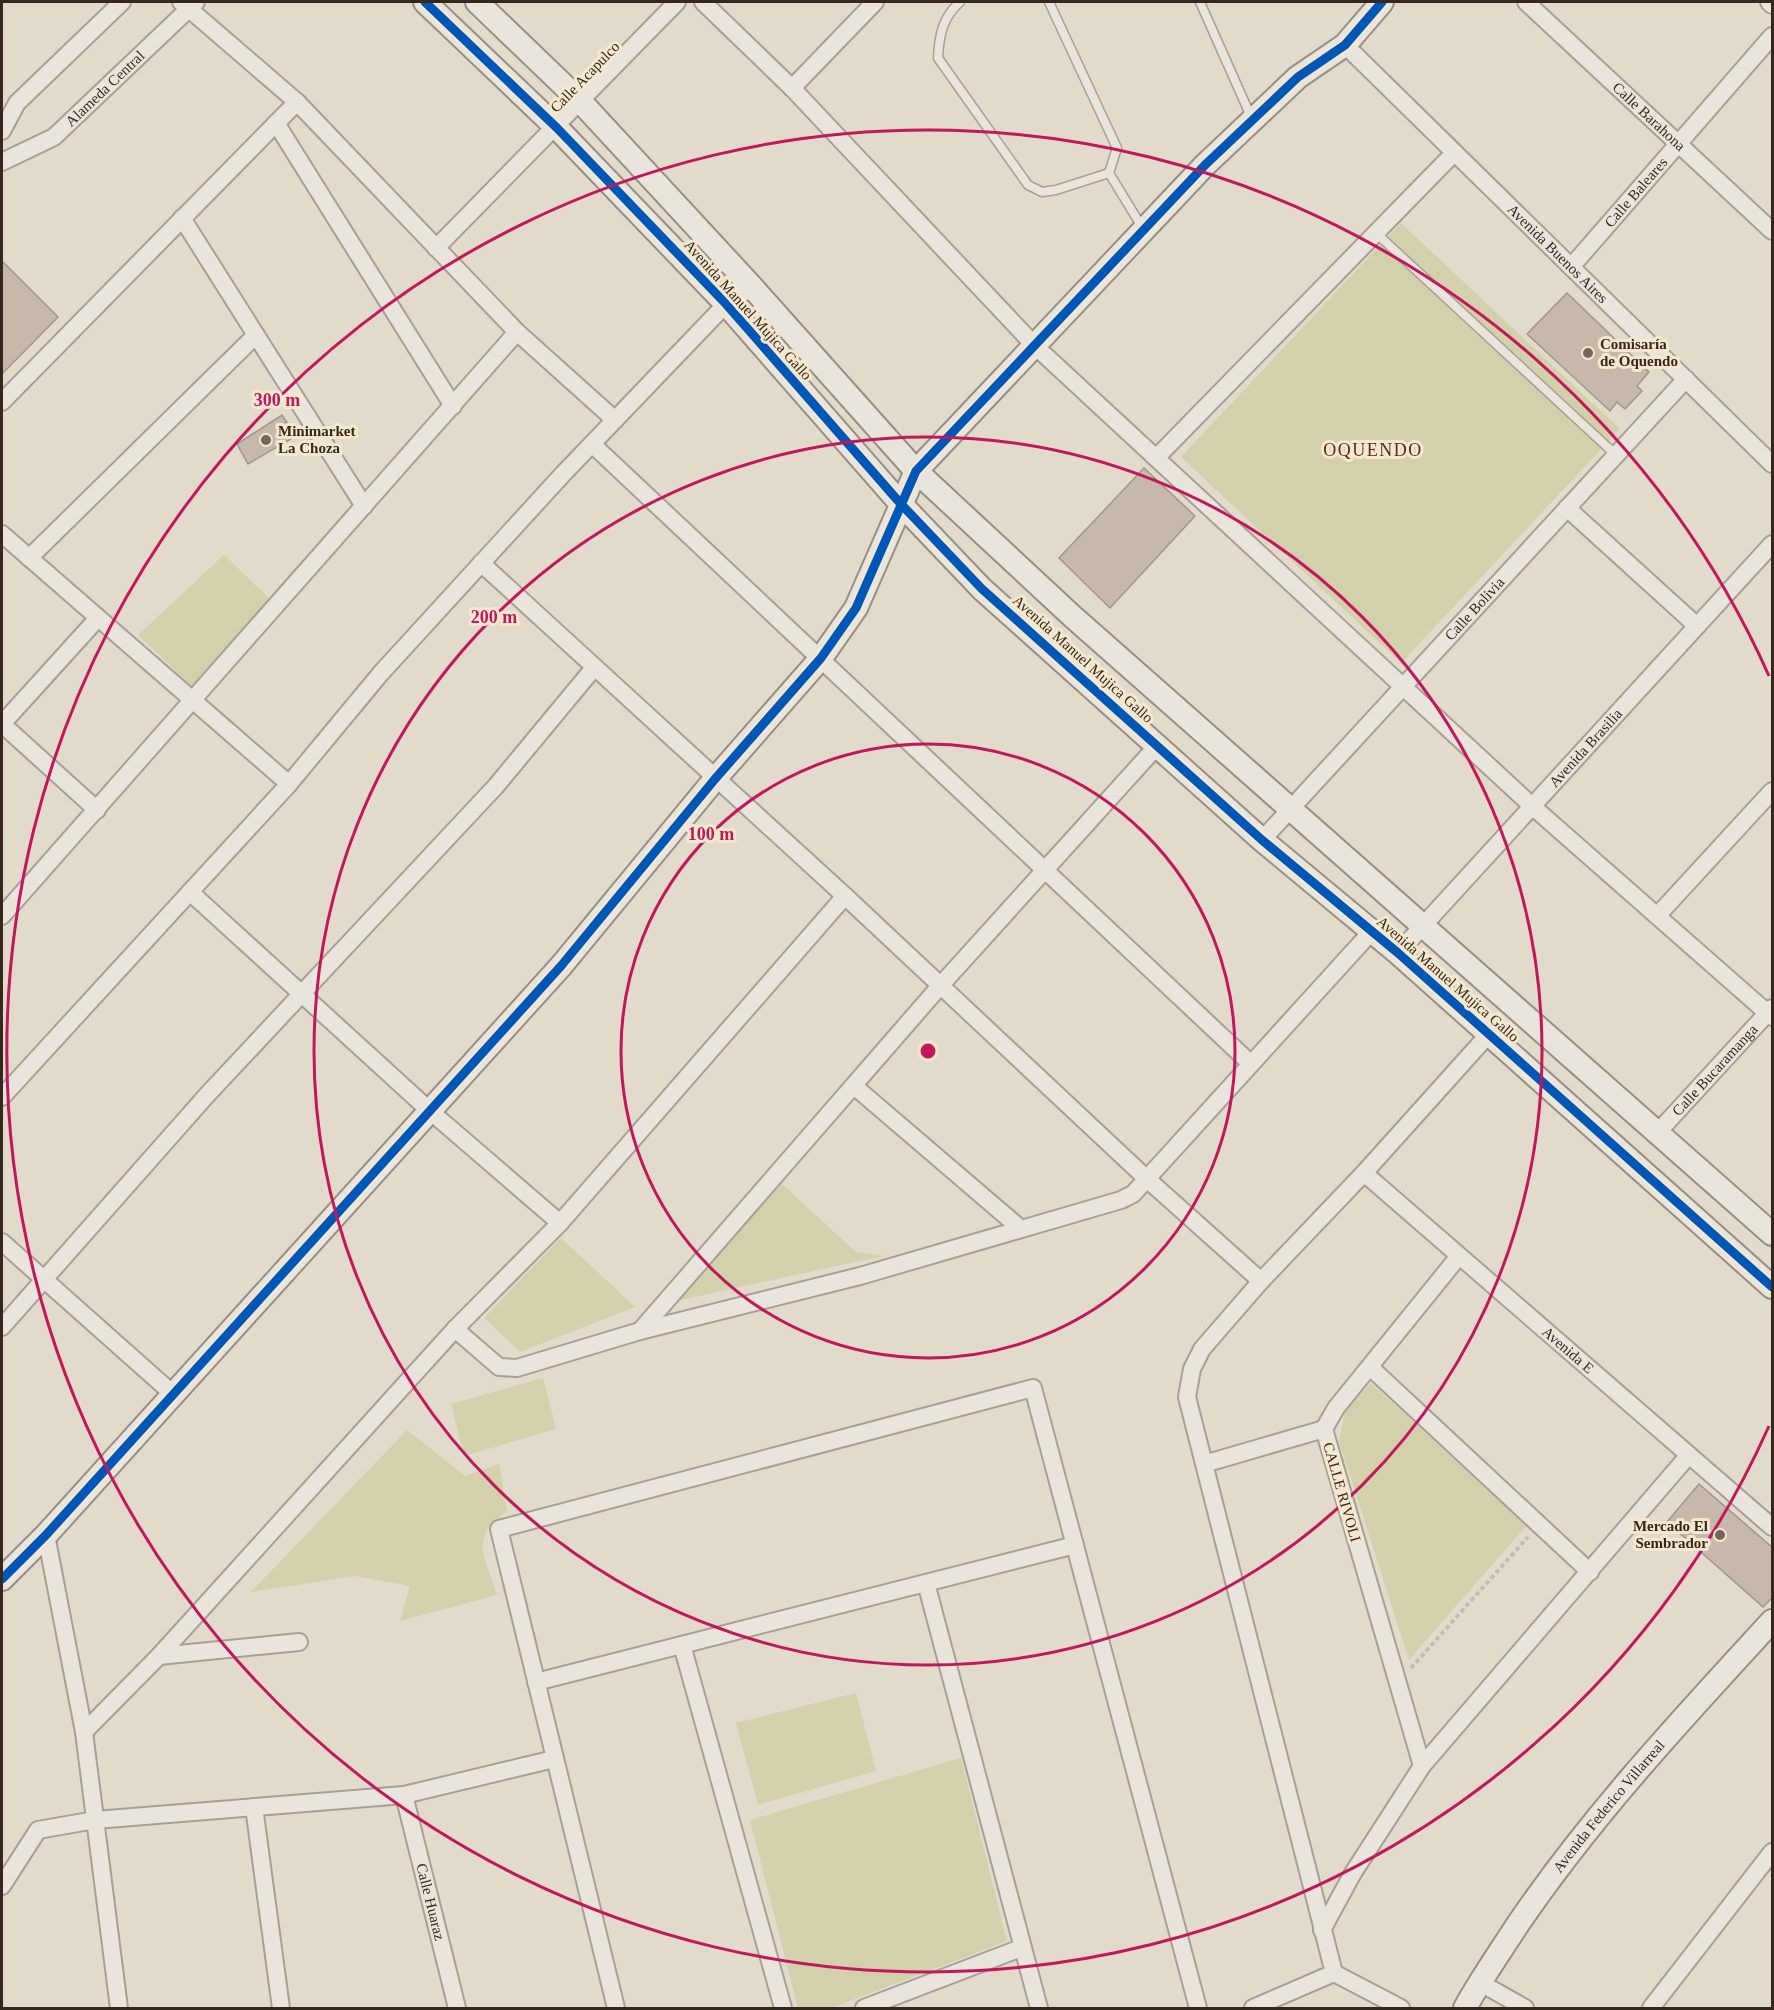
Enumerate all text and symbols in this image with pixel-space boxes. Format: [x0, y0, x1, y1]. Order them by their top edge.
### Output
street label: Calle Acapulco [547, 38, 623, 116]
street label: Alameda Central [62, 48, 147, 130]
street label: Calle Barahona [1609, 79, 1689, 154]
street label: Calle Baleares [1601, 154, 1671, 230]
street label: Avenida Buenos Aires [1504, 201, 1611, 306]
street label: Avenida Manuel Mujica Gallo [681, 237, 815, 383]
place label: Comisaría de Oquendo [1600, 336, 1678, 369]
marker: Comisaría de Oquendo [1581, 346, 1595, 360]
text: 300 m [254, 390, 300, 410]
place label: Minimarket La Choza [278, 423, 355, 456]
marker: Minimarket La Choza [259, 433, 273, 447]
district label: OQUENDO [1323, 440, 1423, 460]
street label: Calle Bolivia [1442, 574, 1508, 644]
street label: Avenida Manuel Mujica Gallo [1010, 592, 1156, 726]
text: 200 m [471, 607, 517, 627]
street label: Avenida Brasilia [1546, 705, 1626, 790]
text: 100 m [688, 824, 734, 844]
street label: Avenida Manuel Mujica Gallo [1374, 913, 1522, 1045]
street label: Calle Bucaramanga [1669, 1021, 1761, 1119]
centre of rings [918, 1041, 938, 1061]
street label: Avenida E [1539, 1323, 1597, 1377]
street label: CALLE RIVOLI [1320, 1440, 1364, 1544]
place label: Mercado El Sembrador [1633, 1518, 1708, 1551]
marker: Mercado El Sembrador [1713, 1528, 1727, 1542]
street label: Avenida Federico Villarreal [1550, 1737, 1668, 1876]
street label: Calle Huaraz [413, 1862, 448, 1942]

